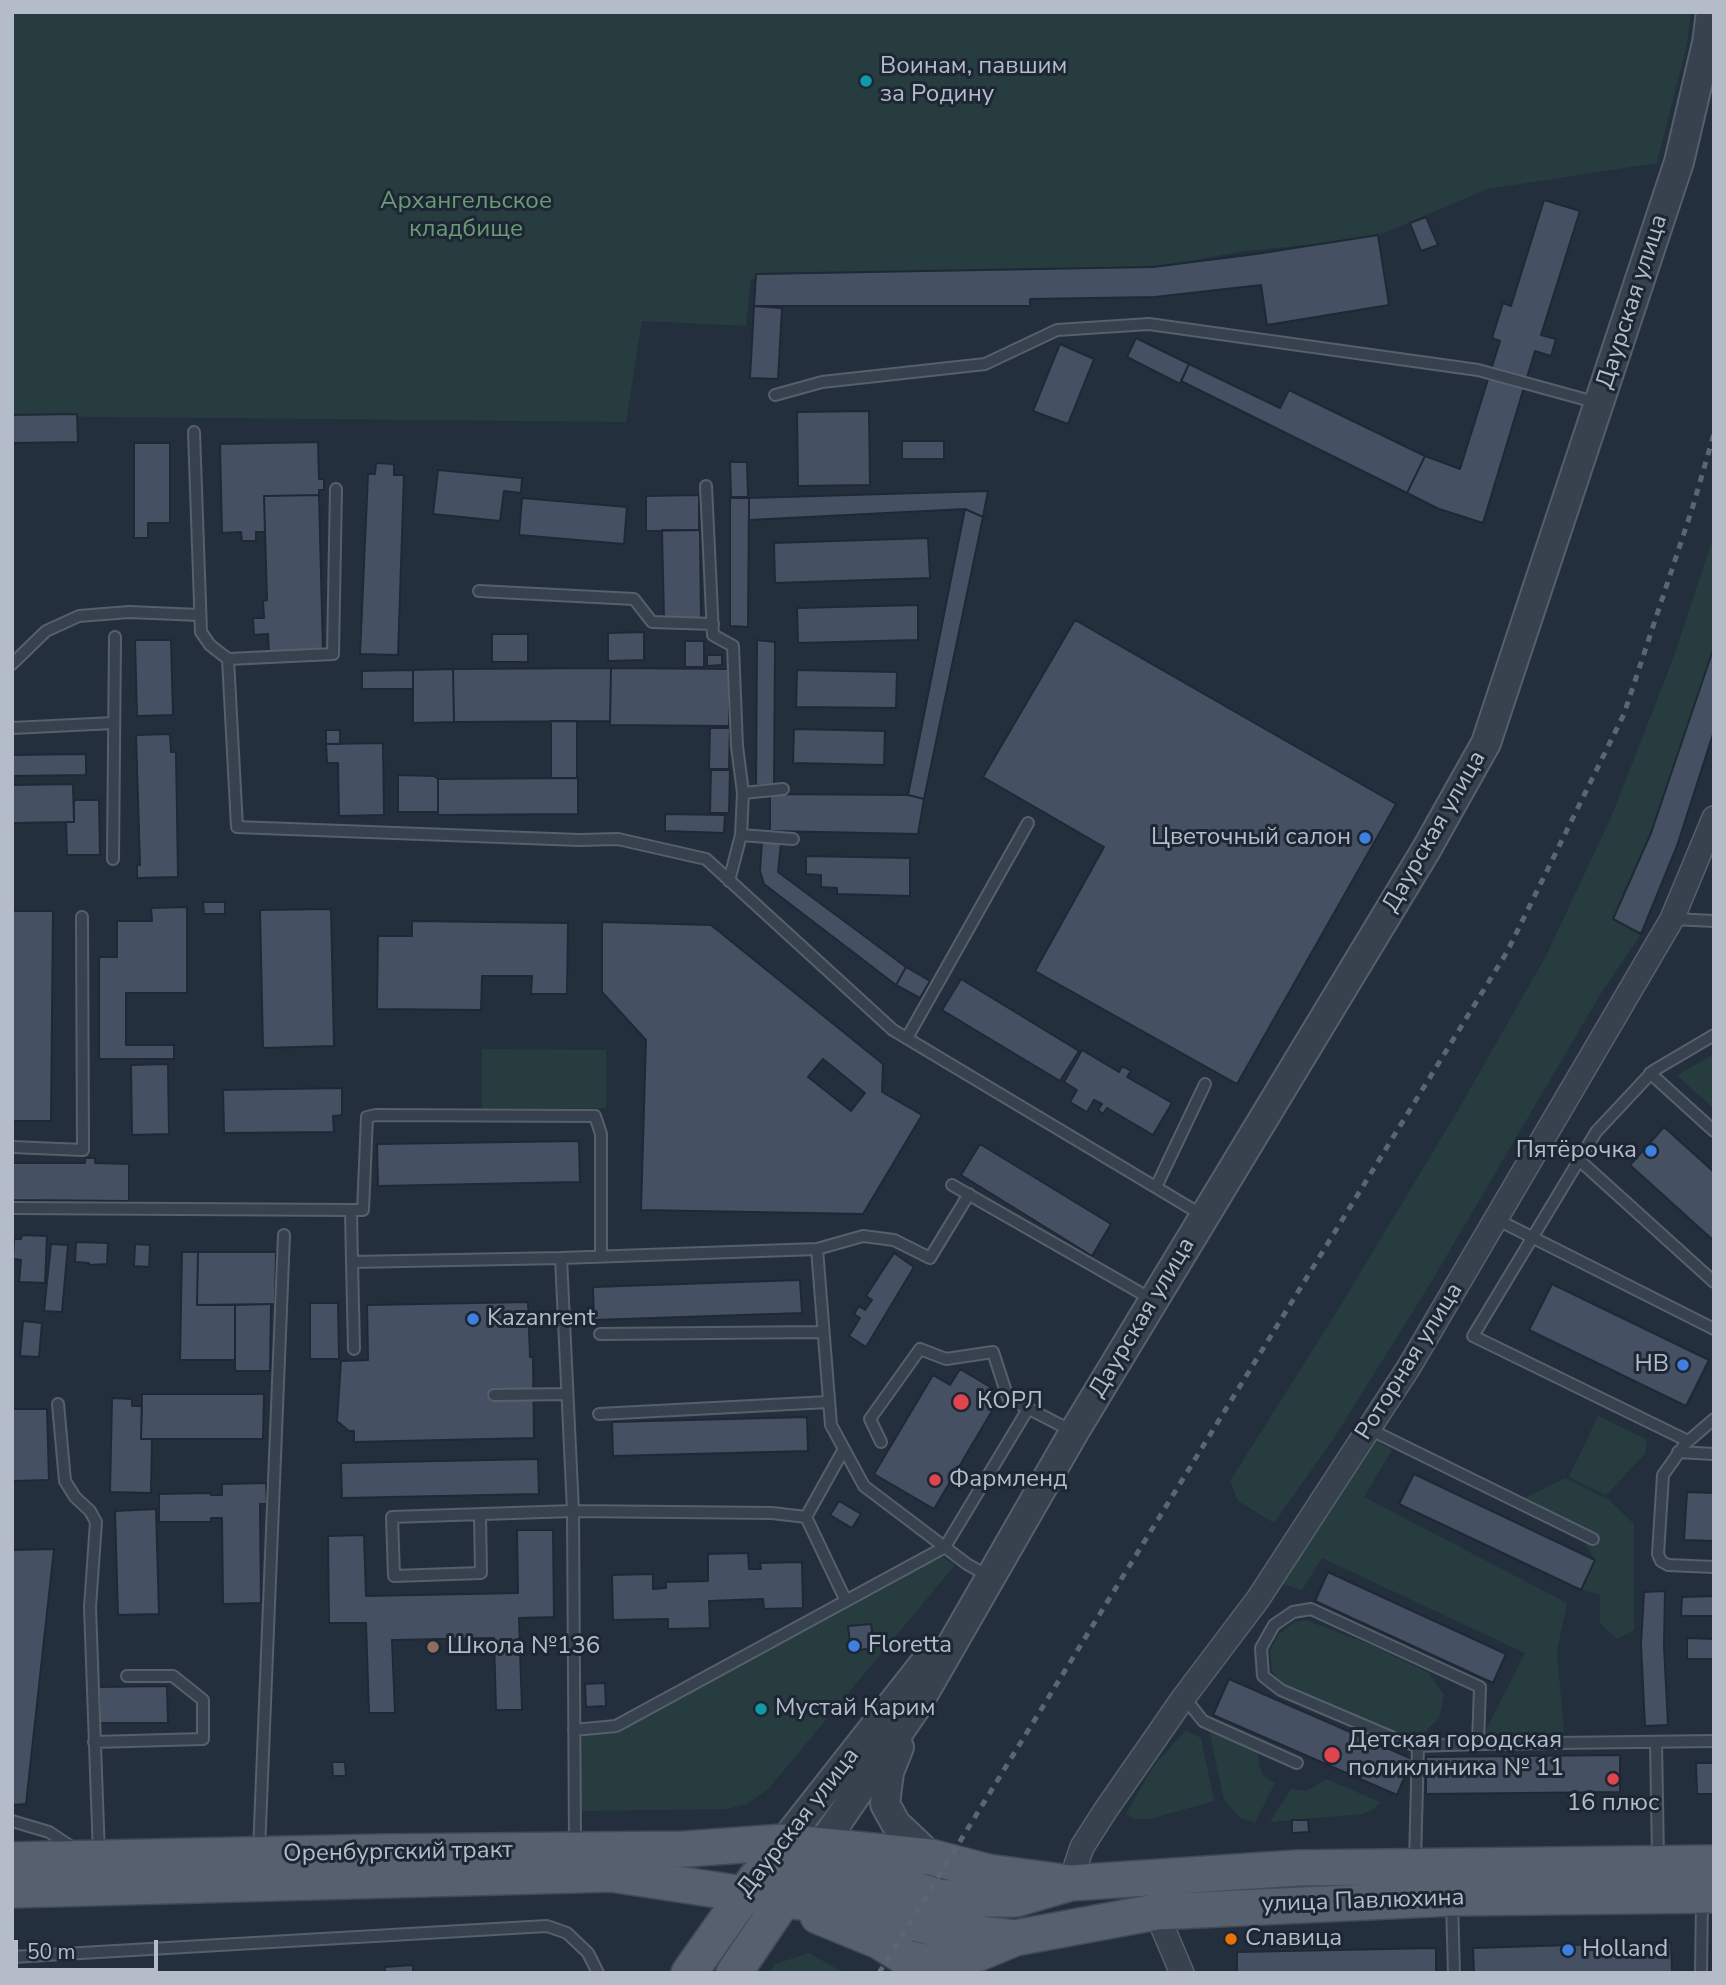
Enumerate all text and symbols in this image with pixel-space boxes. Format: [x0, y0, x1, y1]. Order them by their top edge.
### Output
place label: Воинам, павшим за Родину [880, 53, 1067, 109]
marker: Воинам, павшим за Родину [858, 73, 874, 89]
park label: Архангельское кладбище [380, 188, 552, 244]
street label: Даурская улица [1591, 211, 1675, 393]
street label: Даурская улица [1377, 746, 1493, 918]
place label: Цветочный салон [1151, 824, 1351, 852]
marker: Цветочный салон [1357, 830, 1373, 846]
place label: Пятёрочка [1516, 1137, 1637, 1165]
marker: Пятёрочка [1643, 1143, 1659, 1159]
street label: Даурская улица [1084, 1233, 1202, 1403]
street label: Роторная улица [1350, 1278, 1470, 1446]
place label: Kazanrent [487, 1305, 595, 1333]
marker: Kazanrent [465, 1311, 481, 1327]
place label: HB [1635, 1351, 1669, 1379]
marker: HB [1675, 1357, 1691, 1373]
place label: КОРЛ [977, 1388, 1043, 1416]
marker: КОРЛ [951, 1392, 971, 1412]
place label: Фармленд [949, 1466, 1067, 1494]
marker: Фармленд [927, 1472, 943, 1488]
place label: Floretta [868, 1632, 952, 1660]
place label: Школа №136 [447, 1633, 600, 1661]
marker: Floretta [846, 1638, 862, 1654]
marker: Школа №136 [425, 1639, 441, 1655]
place label: Мустай Карим [775, 1695, 935, 1723]
marker: Мустай Карим [753, 1701, 769, 1717]
place label: Детская городская поликлиника № 11 [1348, 1727, 1564, 1783]
street label: Даурская улица [732, 1743, 866, 1903]
marker: Детская городская поликлиника № 11 [1322, 1745, 1342, 1765]
marker: 16 плюс [1605, 1771, 1621, 1787]
place label: 16 плюс [1567, 1790, 1659, 1818]
street label: Оренбургский тракт [283, 1837, 513, 1869]
street label: улица Павлюхина [1261, 1884, 1465, 1920]
place label: Славица [1245, 1925, 1342, 1953]
scale bar [18, 1926, 161, 1970]
marker: Славица [1223, 1931, 1239, 1947]
place label: Holland [1582, 1936, 1668, 1964]
text: 50 m [27, 1938, 76, 1966]
marker: Holland [1560, 1942, 1576, 1958]

